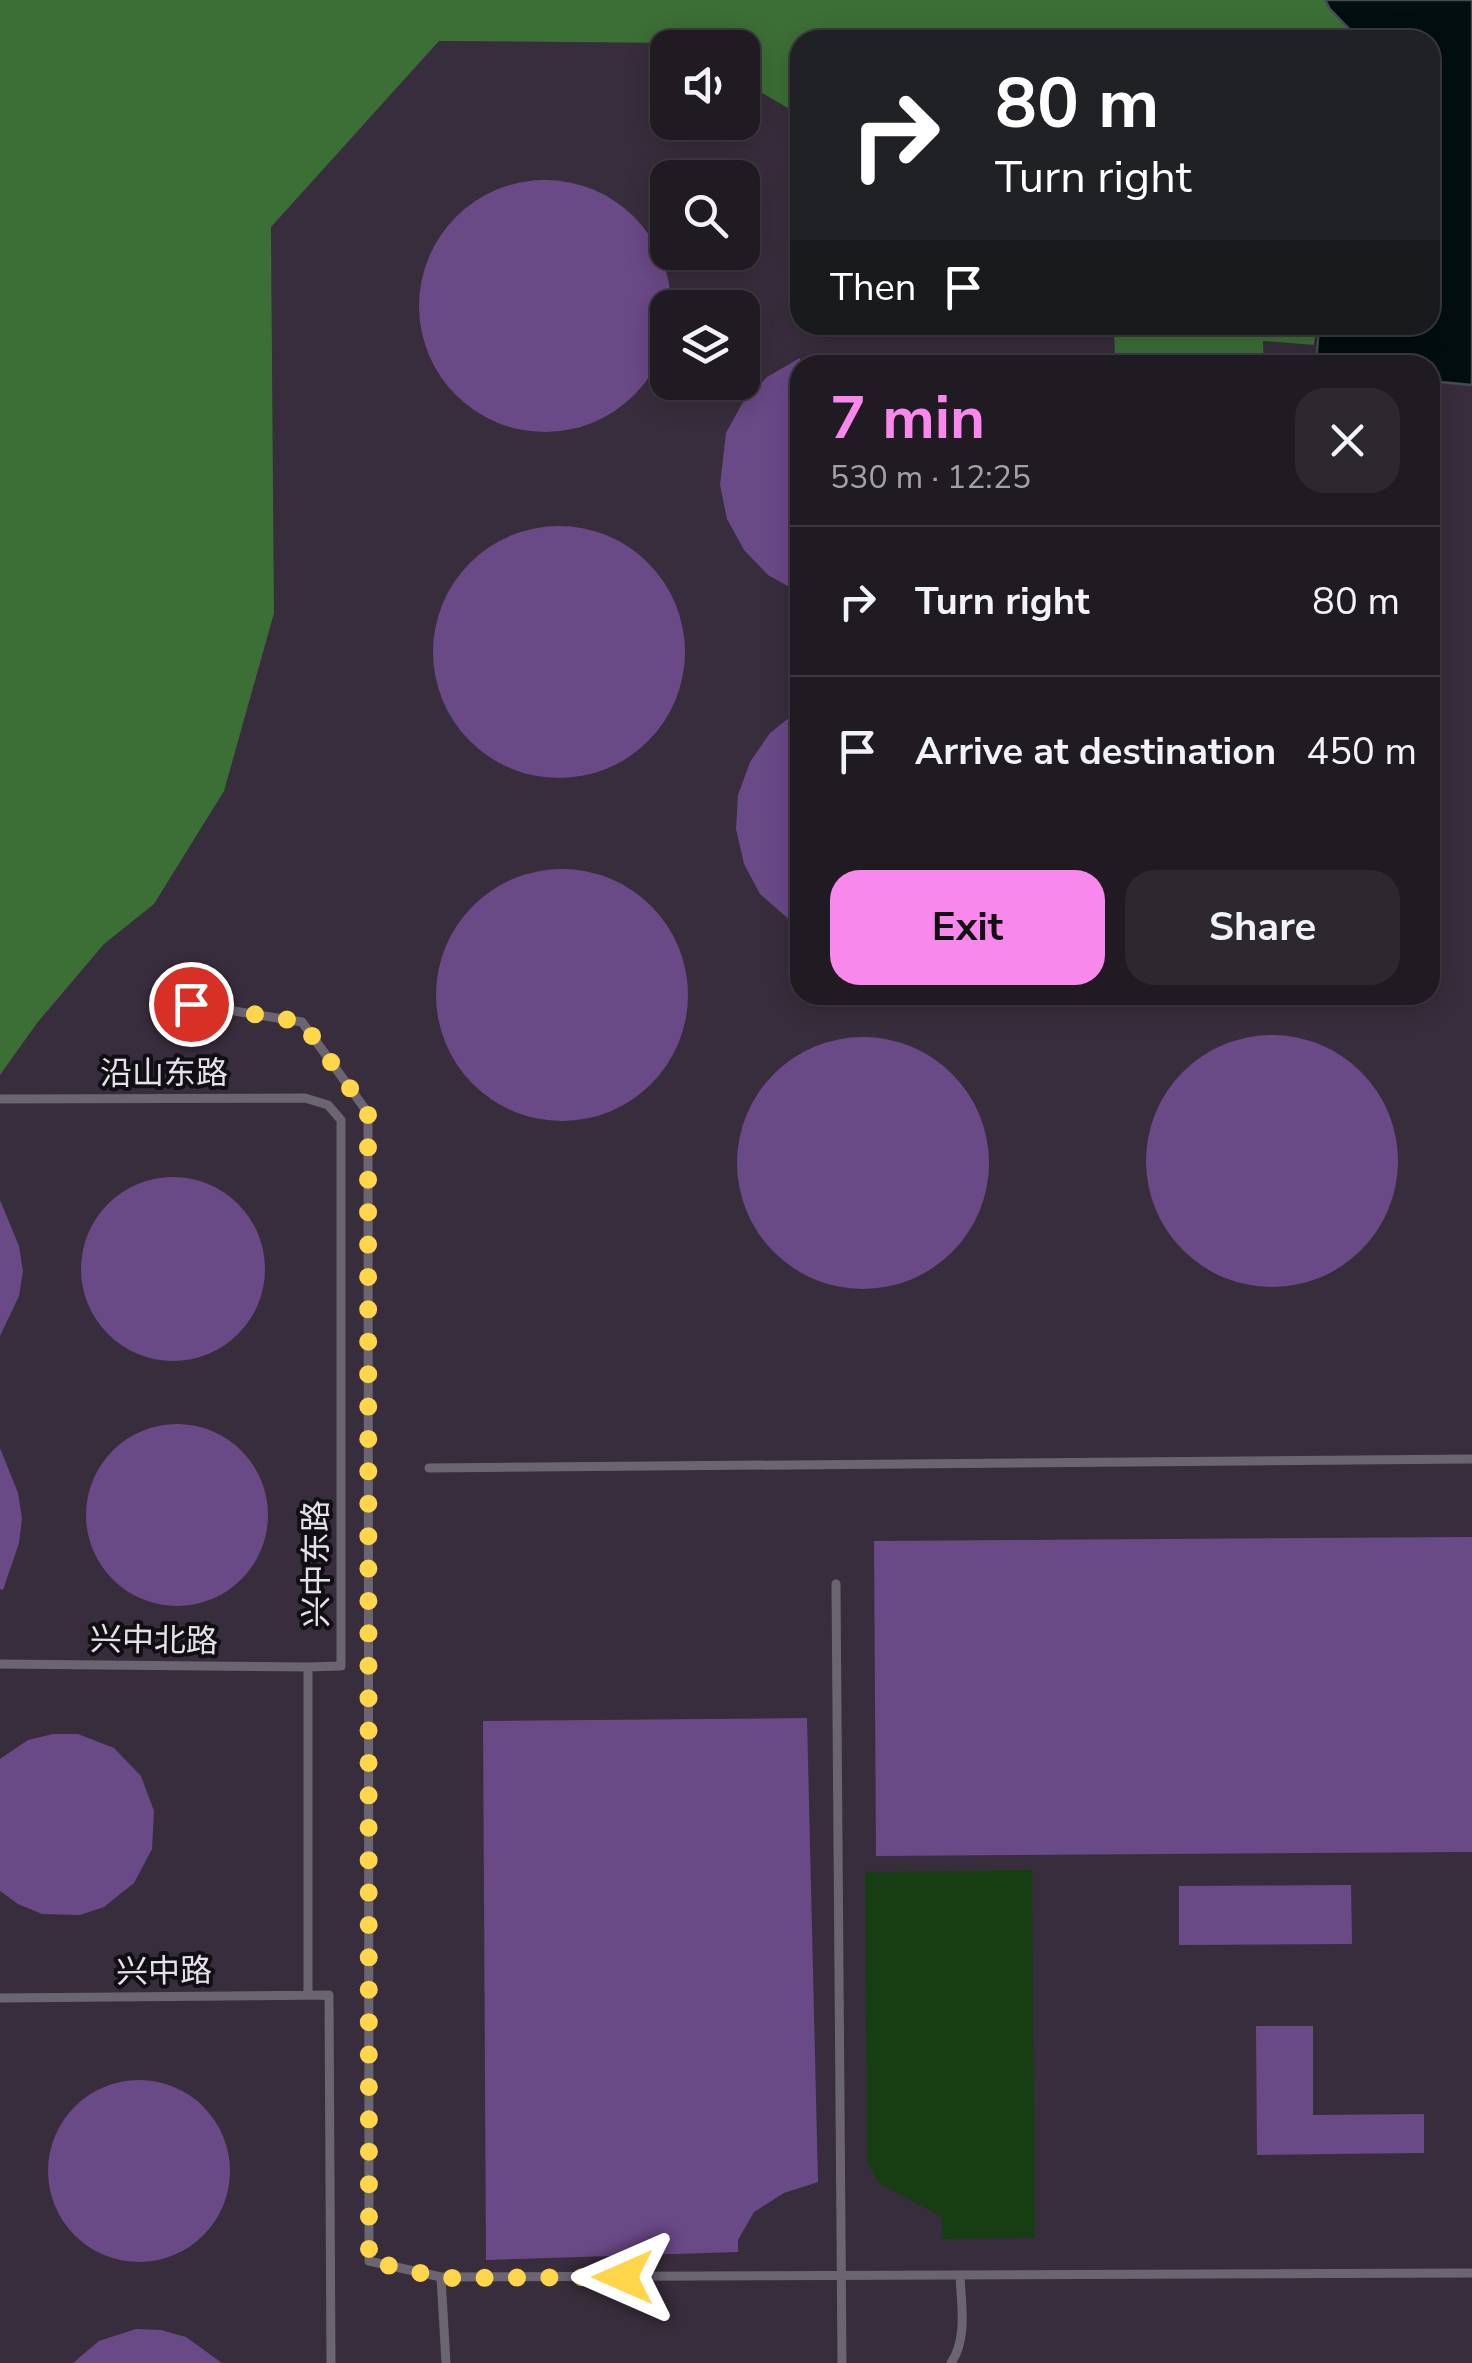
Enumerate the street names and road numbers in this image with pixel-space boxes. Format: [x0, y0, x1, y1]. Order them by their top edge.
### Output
street label: 沿山东路 [100, 1052, 228, 1095]
street label: 兴中东路 [295, 1500, 338, 1628]
street label: 兴中北路 [90, 1618, 218, 1663]
street label: 兴中路 [116, 1949, 212, 1994]

